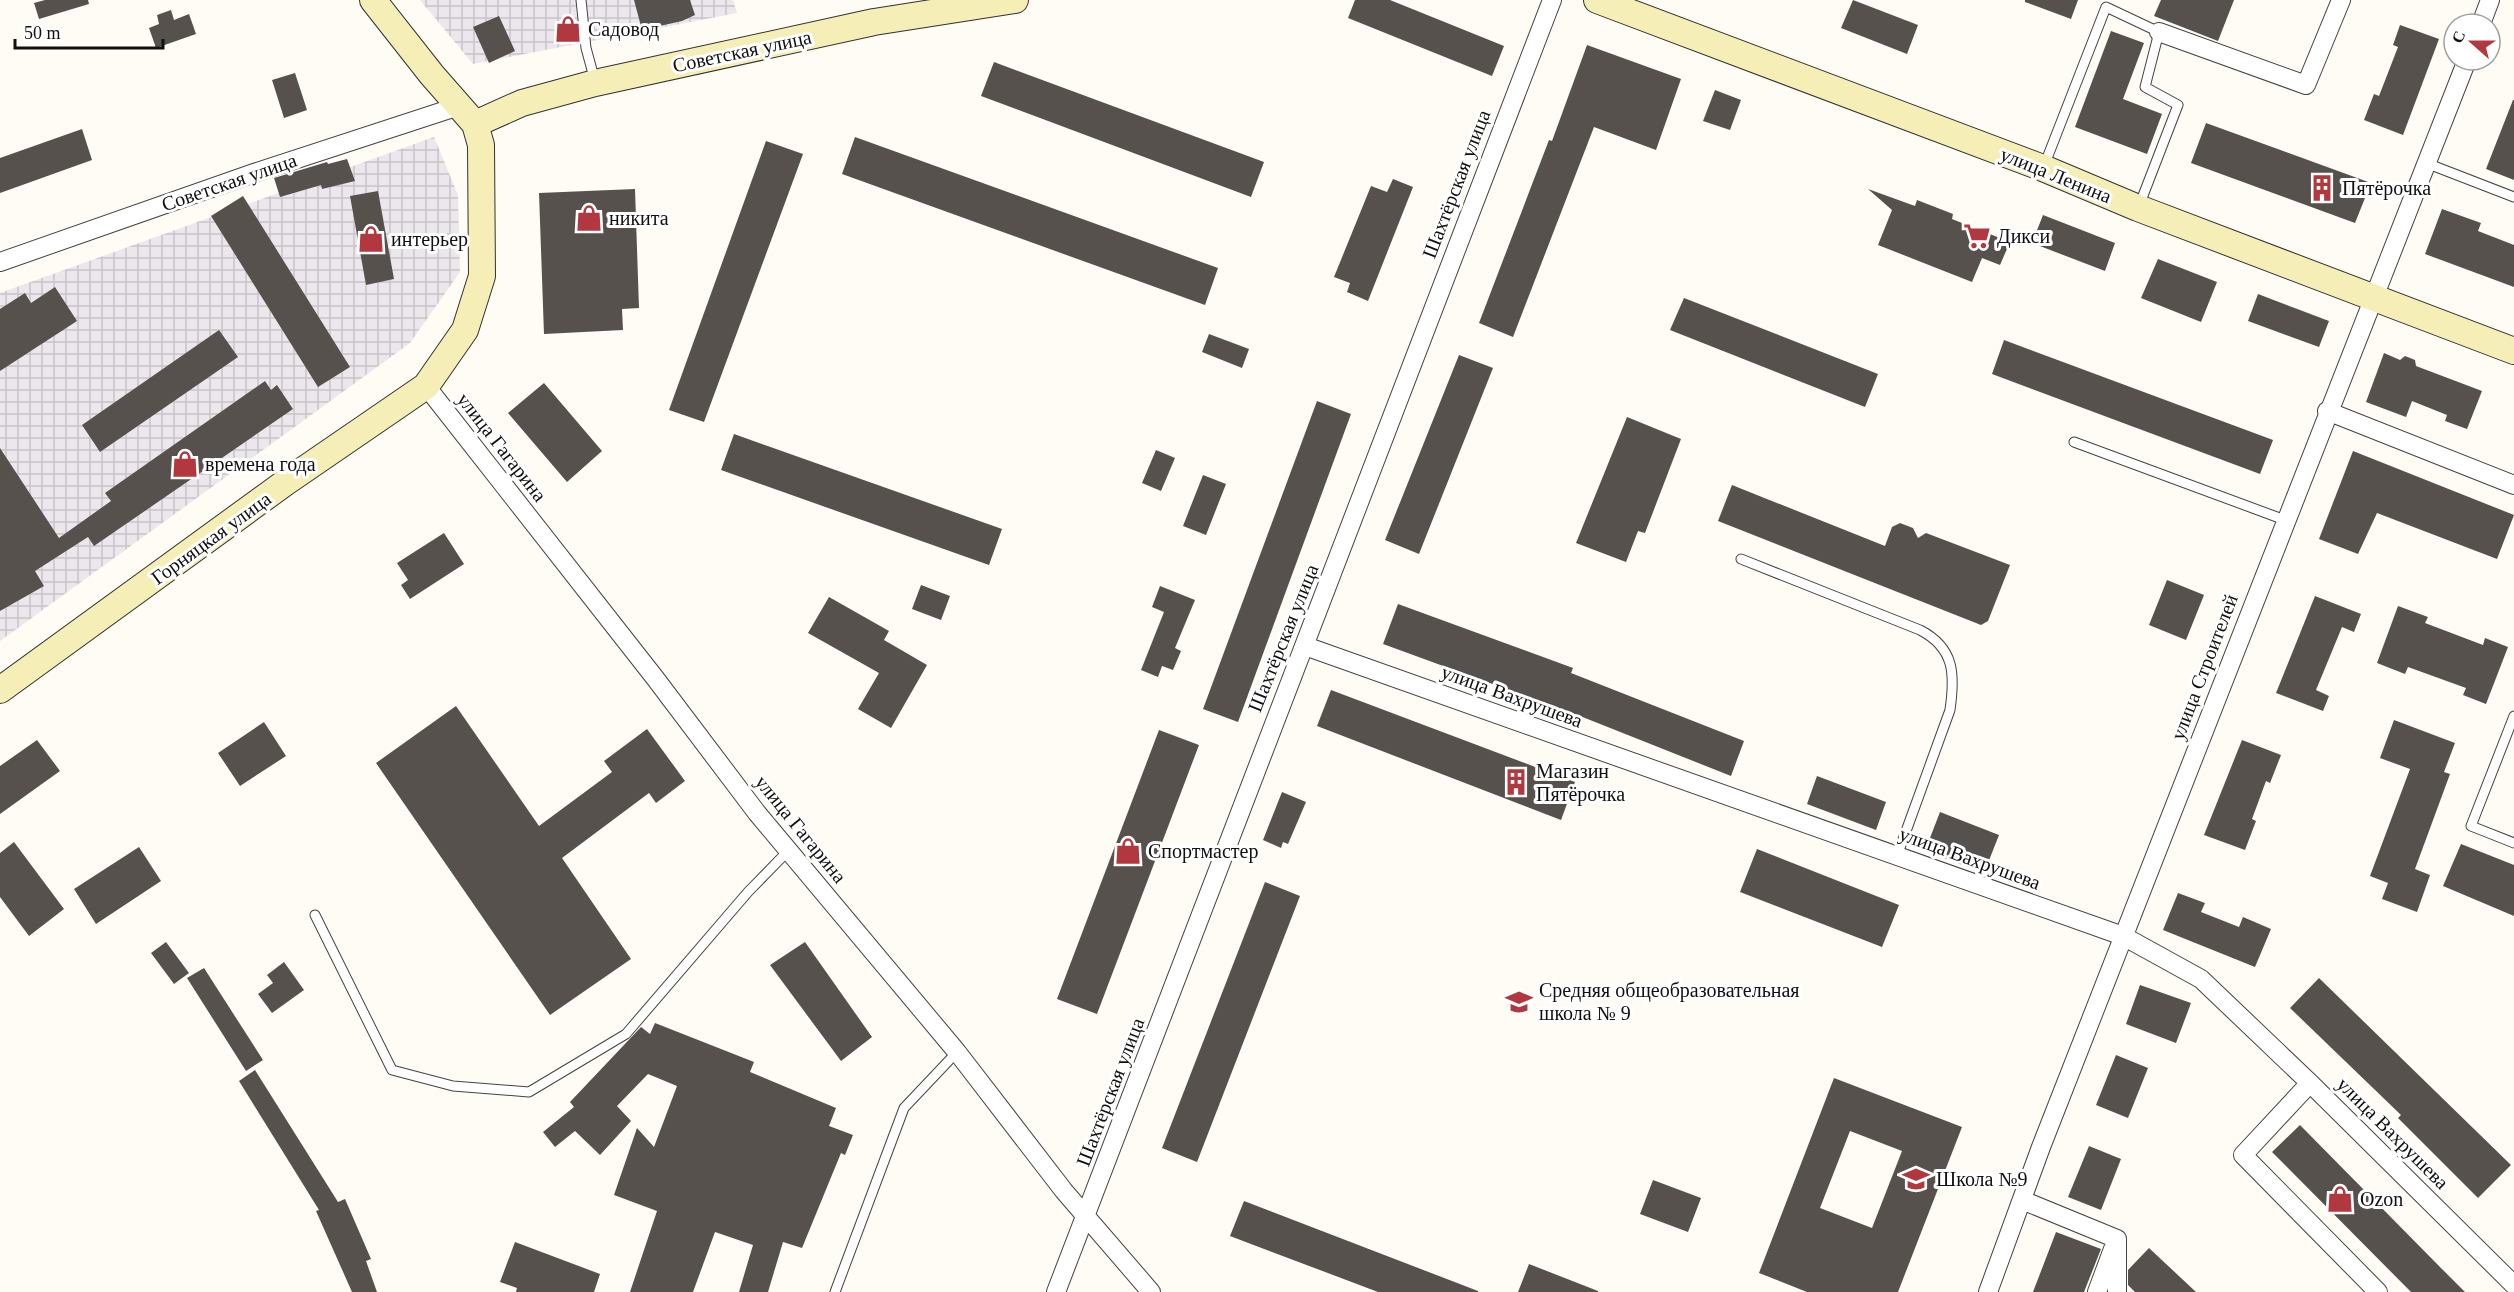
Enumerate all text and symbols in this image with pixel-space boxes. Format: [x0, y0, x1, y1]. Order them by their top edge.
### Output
scale bar [15, 12, 164, 50]
north arrow [2442, 12, 2502, 72]
shop icon: Садовод [553, 14, 583, 44]
place label: Садовод [588, 18, 659, 41]
text: 50 m [24, 23, 61, 43]
street label: Советская улица [671, 26, 814, 77]
text: С [2448, 28, 2468, 45]
street label: Шахтёрская улица [1418, 107, 1495, 262]
street label: улица Ленина [1997, 143, 2115, 208]
street label: Советская улица [159, 149, 300, 216]
building icon: Пятёрочка [2307, 173, 2337, 203]
place label: Пятёрочка [2342, 177, 2431, 200]
shop icon: никита [574, 203, 604, 233]
place label: никита [609, 207, 669, 229]
supermarket icon: Дикси [1962, 221, 1992, 251]
shop icon: интерьер [356, 224, 386, 254]
place label: Дикси [1997, 225, 2050, 248]
place label: интерьер [391, 228, 468, 251]
street label: улица Гагарина [452, 388, 551, 506]
shop icon: времена года [170, 449, 200, 479]
place label: времена года [205, 453, 316, 476]
street label: Горняцкая улица [147, 487, 276, 590]
street label: Шахтёрская улица [1243, 561, 1324, 715]
street label: улица Строителей [2166, 591, 2243, 743]
street label: улица Вахрушева [1438, 660, 1586, 733]
place label: Магазин Пятёрочка [1536, 760, 1625, 806]
building icon: Магазин Пятёрочка [1501, 767, 1531, 797]
street label: улица Гагарина [750, 771, 851, 888]
street label: улица Вахрушева [1896, 822, 2044, 895]
shop icon: Спортмастер [1113, 836, 1143, 866]
place label: Спортмастер [1148, 840, 1258, 863]
place label: Средняя общеобразовательная школа № 9 [1539, 979, 1800, 1024]
school or university icon: Средняя общеобразовательная школа № 9 [1504, 987, 1534, 1017]
street label: Шахтёрская улица [1072, 1015, 1149, 1170]
street label: улица Вахрушева [2332, 1073, 2453, 1194]
school or university icon: Школа №9 [1901, 1164, 1931, 1194]
place label: Школа №9 [1936, 1168, 2028, 1190]
shop icon: Ozon [2325, 1184, 2355, 1214]
place label: Ozon [2360, 1188, 2403, 1210]

